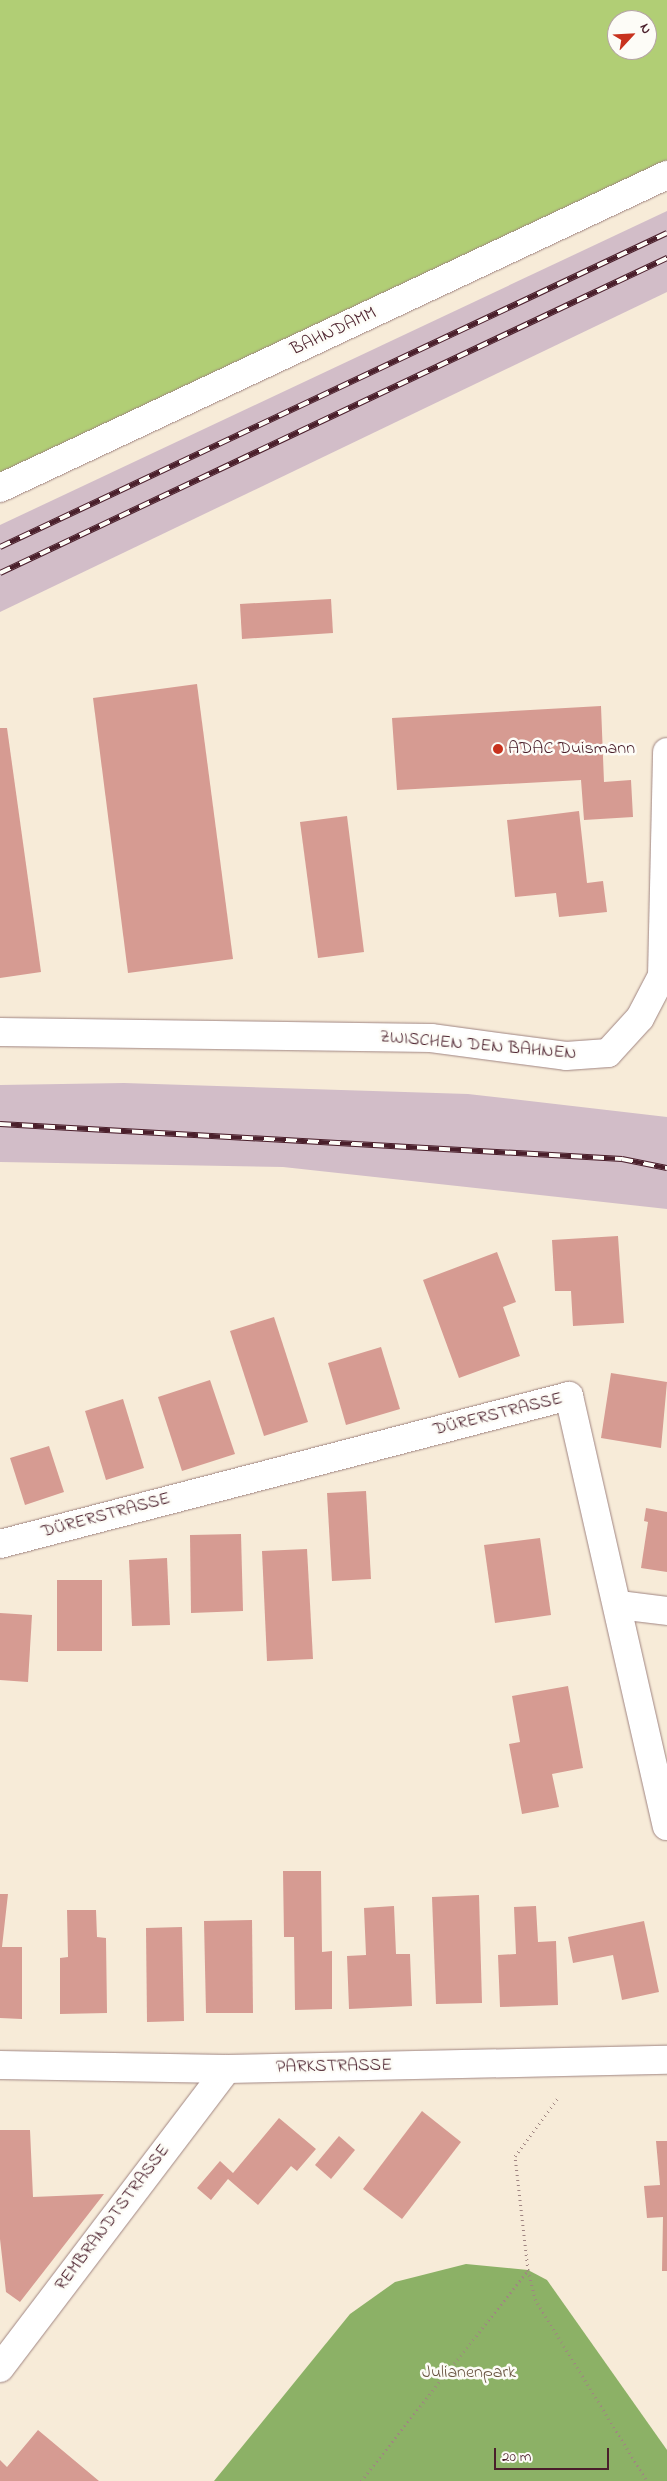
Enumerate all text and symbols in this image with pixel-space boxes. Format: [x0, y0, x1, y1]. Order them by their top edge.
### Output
north arrow [607, 10, 657, 60]
text: N [634, 20, 657, 38]
street label: BAHNDAMM [288, 303, 380, 361]
place label: ADAC Duismann [508, 738, 635, 760]
marker: ADAC Duismann [492, 743, 504, 755]
street label: ZWISCHEN DEN BAHNEN [379, 1027, 577, 1065]
street label: DÜRERSTRASSE [431, 1389, 565, 1441]
street label: DÜRERSTRASSE [39, 1488, 173, 1544]
street label: PARKSTRASSE [276, 2055, 392, 2079]
street label: REMBRANDTSTRASSE [51, 2141, 175, 2295]
park label: Julianenpark [422, 2362, 516, 2384]
scale bar [497, 2438, 612, 2470]
text: 20 m [502, 2446, 531, 2468]

